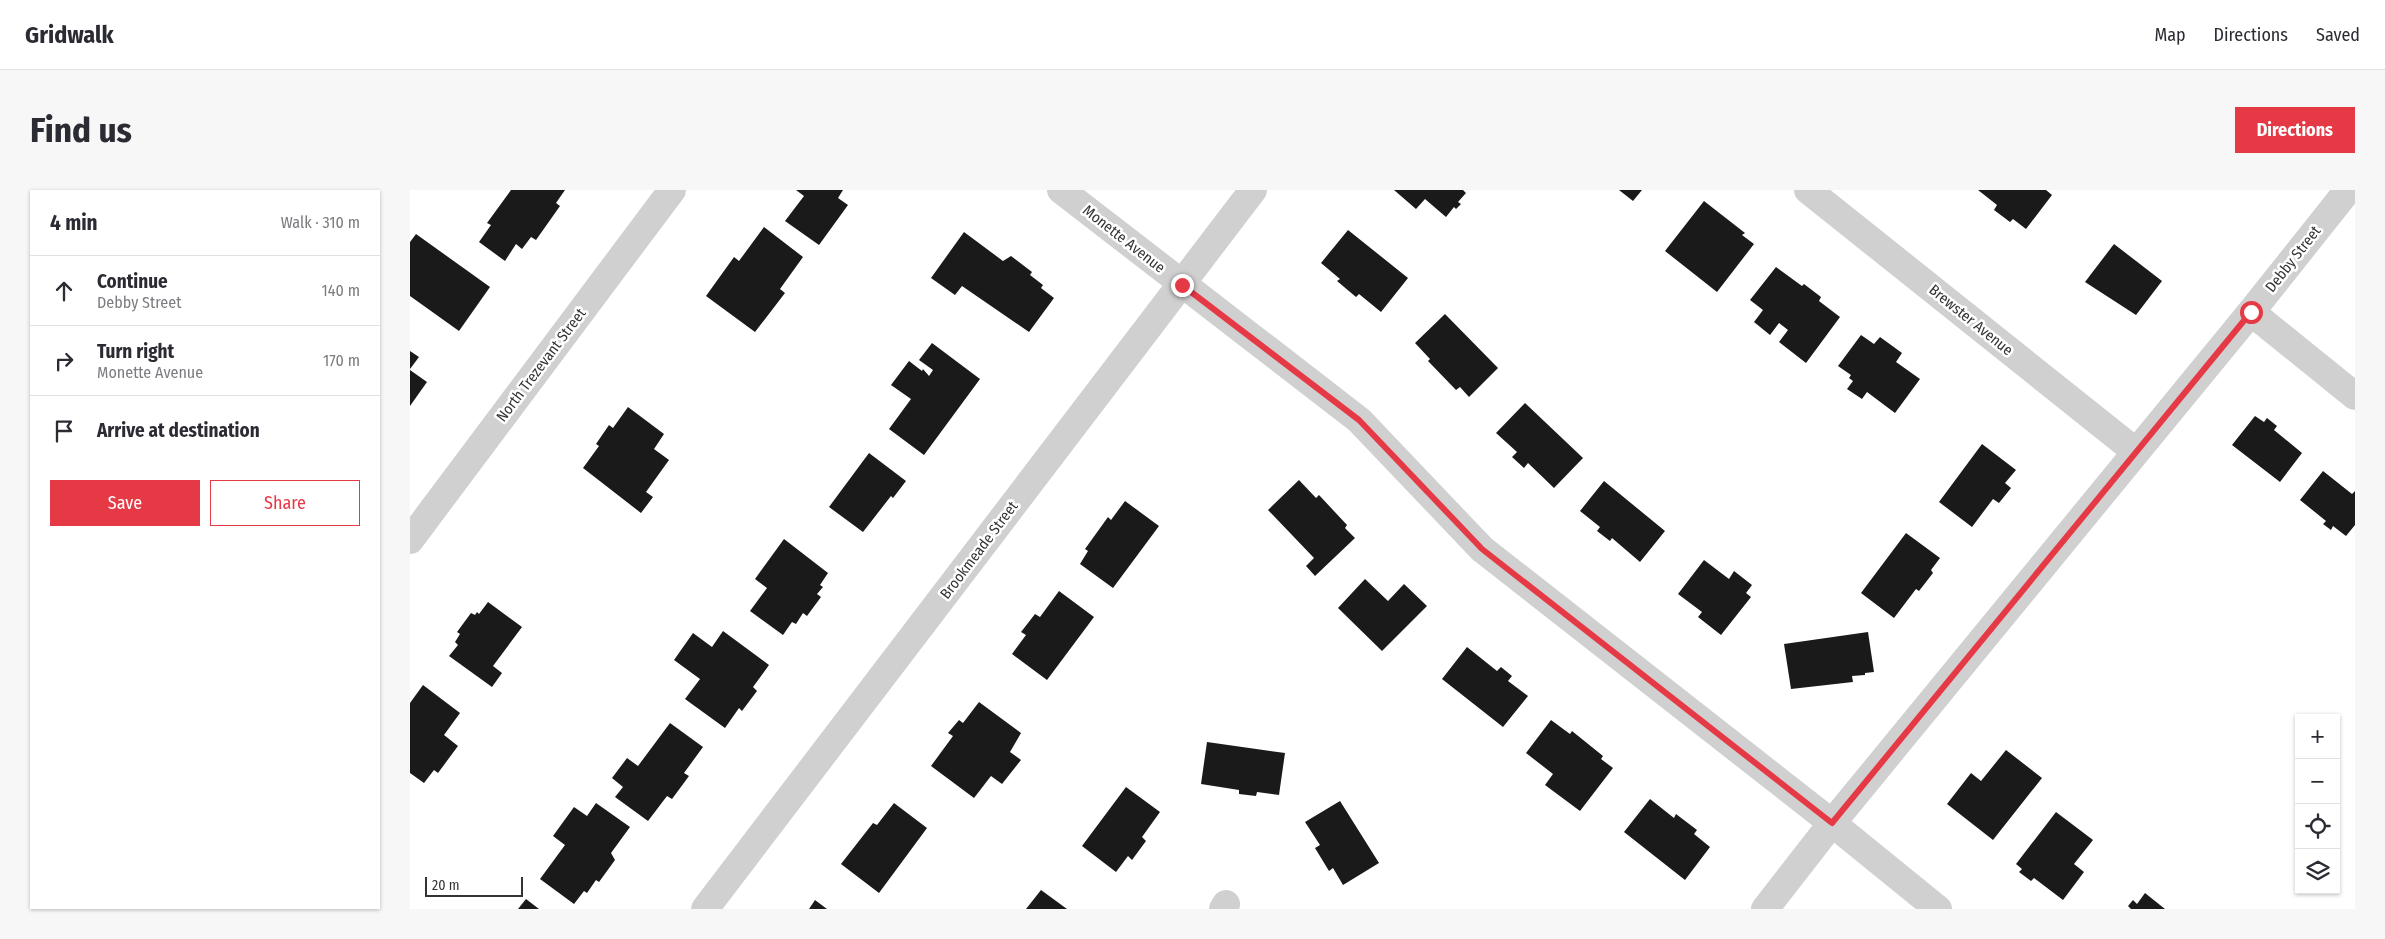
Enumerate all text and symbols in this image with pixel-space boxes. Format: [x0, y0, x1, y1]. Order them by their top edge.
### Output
text: Gridwalk [25, 21, 114, 49]
text: Map [2154, 24, 2186, 46]
text: Directions [2214, 24, 2288, 46]
text: Saved [2316, 24, 2360, 46]
button: Directions [2235, 107, 2355, 153]
text: Find us [30, 109, 132, 151]
street label: Monette Avenue [1079, 201, 1169, 277]
text: 4 min [50, 210, 98, 236]
text: Walk · 310 m [281, 213, 360, 232]
street label: Debby Street [2262, 222, 2325, 296]
text: Continue [97, 270, 168, 293]
route end [1171, 274, 1194, 297]
icon: ahead [50, 277, 78, 305]
text: 140 m [322, 281, 360, 300]
street label: Brewster Avenue [1925, 281, 2017, 359]
text: Debby Street [97, 293, 181, 312]
route start [2240, 301, 2263, 324]
street label: North Trezevant Street [492, 305, 590, 425]
text: Turn right [97, 340, 174, 363]
icon: right [50, 347, 78, 375]
text: 170 m [323, 351, 360, 370]
text: Monette Avenue [97, 363, 203, 382]
icon: arrive [50, 417, 78, 445]
text: Arrive at destination [97, 419, 260, 442]
button: Save [50, 480, 200, 526]
button: Share [210, 480, 360, 526]
street label: Brookmeade Street [936, 497, 1022, 602]
map controls [2295, 714, 2340, 894]
button: + [2295, 714, 2340, 759]
button: − [2295, 759, 2340, 804]
button: locate [2295, 804, 2340, 849]
button: layers [2295, 849, 2340, 894]
scale bar [425, 874, 522, 897]
text: 20 m [432, 877, 460, 894]

